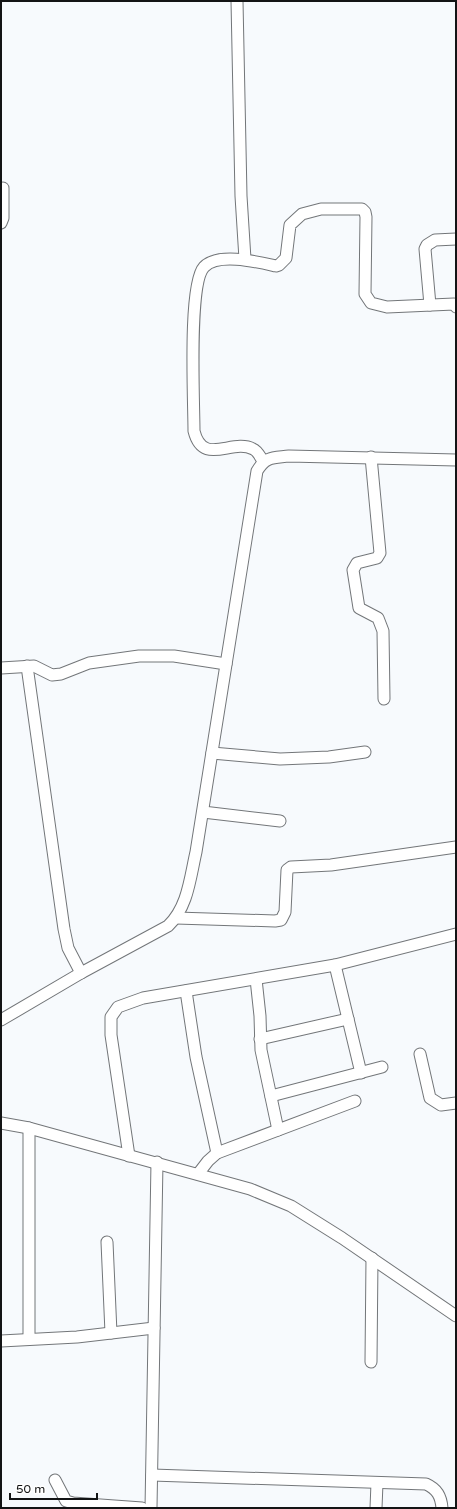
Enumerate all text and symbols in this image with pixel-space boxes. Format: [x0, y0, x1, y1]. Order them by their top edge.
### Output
scale bar [10, 1475, 97, 1501]
text: 50 m [16, 1482, 45, 1496]

